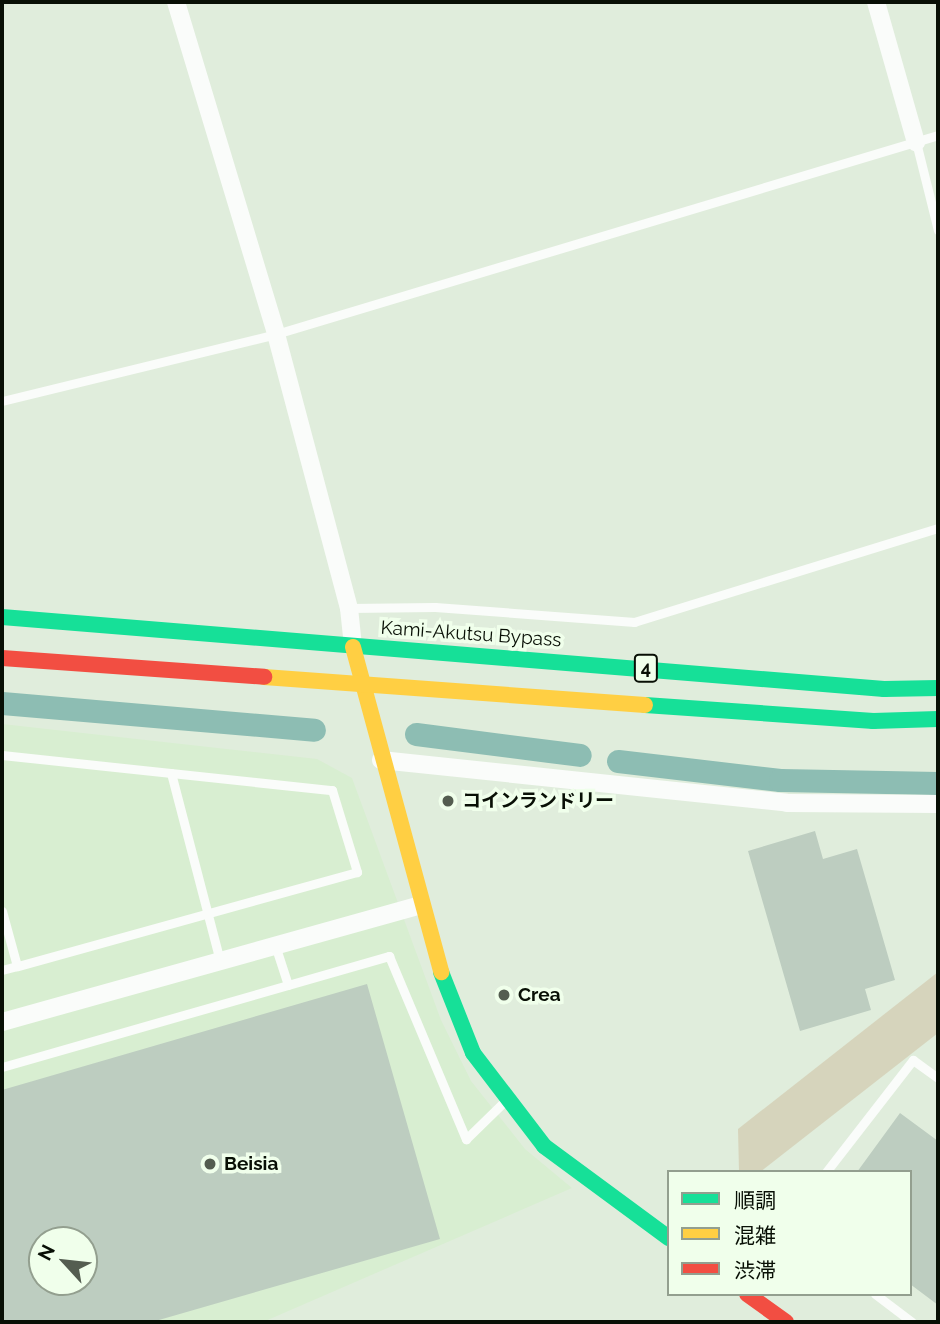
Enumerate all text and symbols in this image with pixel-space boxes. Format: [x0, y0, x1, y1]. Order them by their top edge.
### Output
street label: Kami-Akutsu Bypass [380, 616, 562, 652]
road number: 4 [634, 654, 658, 682]
place label: コインランドリー [462, 790, 614, 812]
marker: コインランドリー [440, 793, 456, 809]
place label: Crea [518, 984, 561, 1006]
marker: Crea [496, 987, 512, 1003]
place label: Beisia [224, 1153, 278, 1175]
marker: Beisia [202, 1156, 218, 1172]
legend [667, 1170, 912, 1296]
text: 順調 [734, 1188, 776, 1213]
text: 混雑 [734, 1223, 776, 1248]
north arrow [28, 1226, 98, 1296]
text: N [33, 1241, 59, 1264]
text: 渋滞 [734, 1258, 776, 1283]

